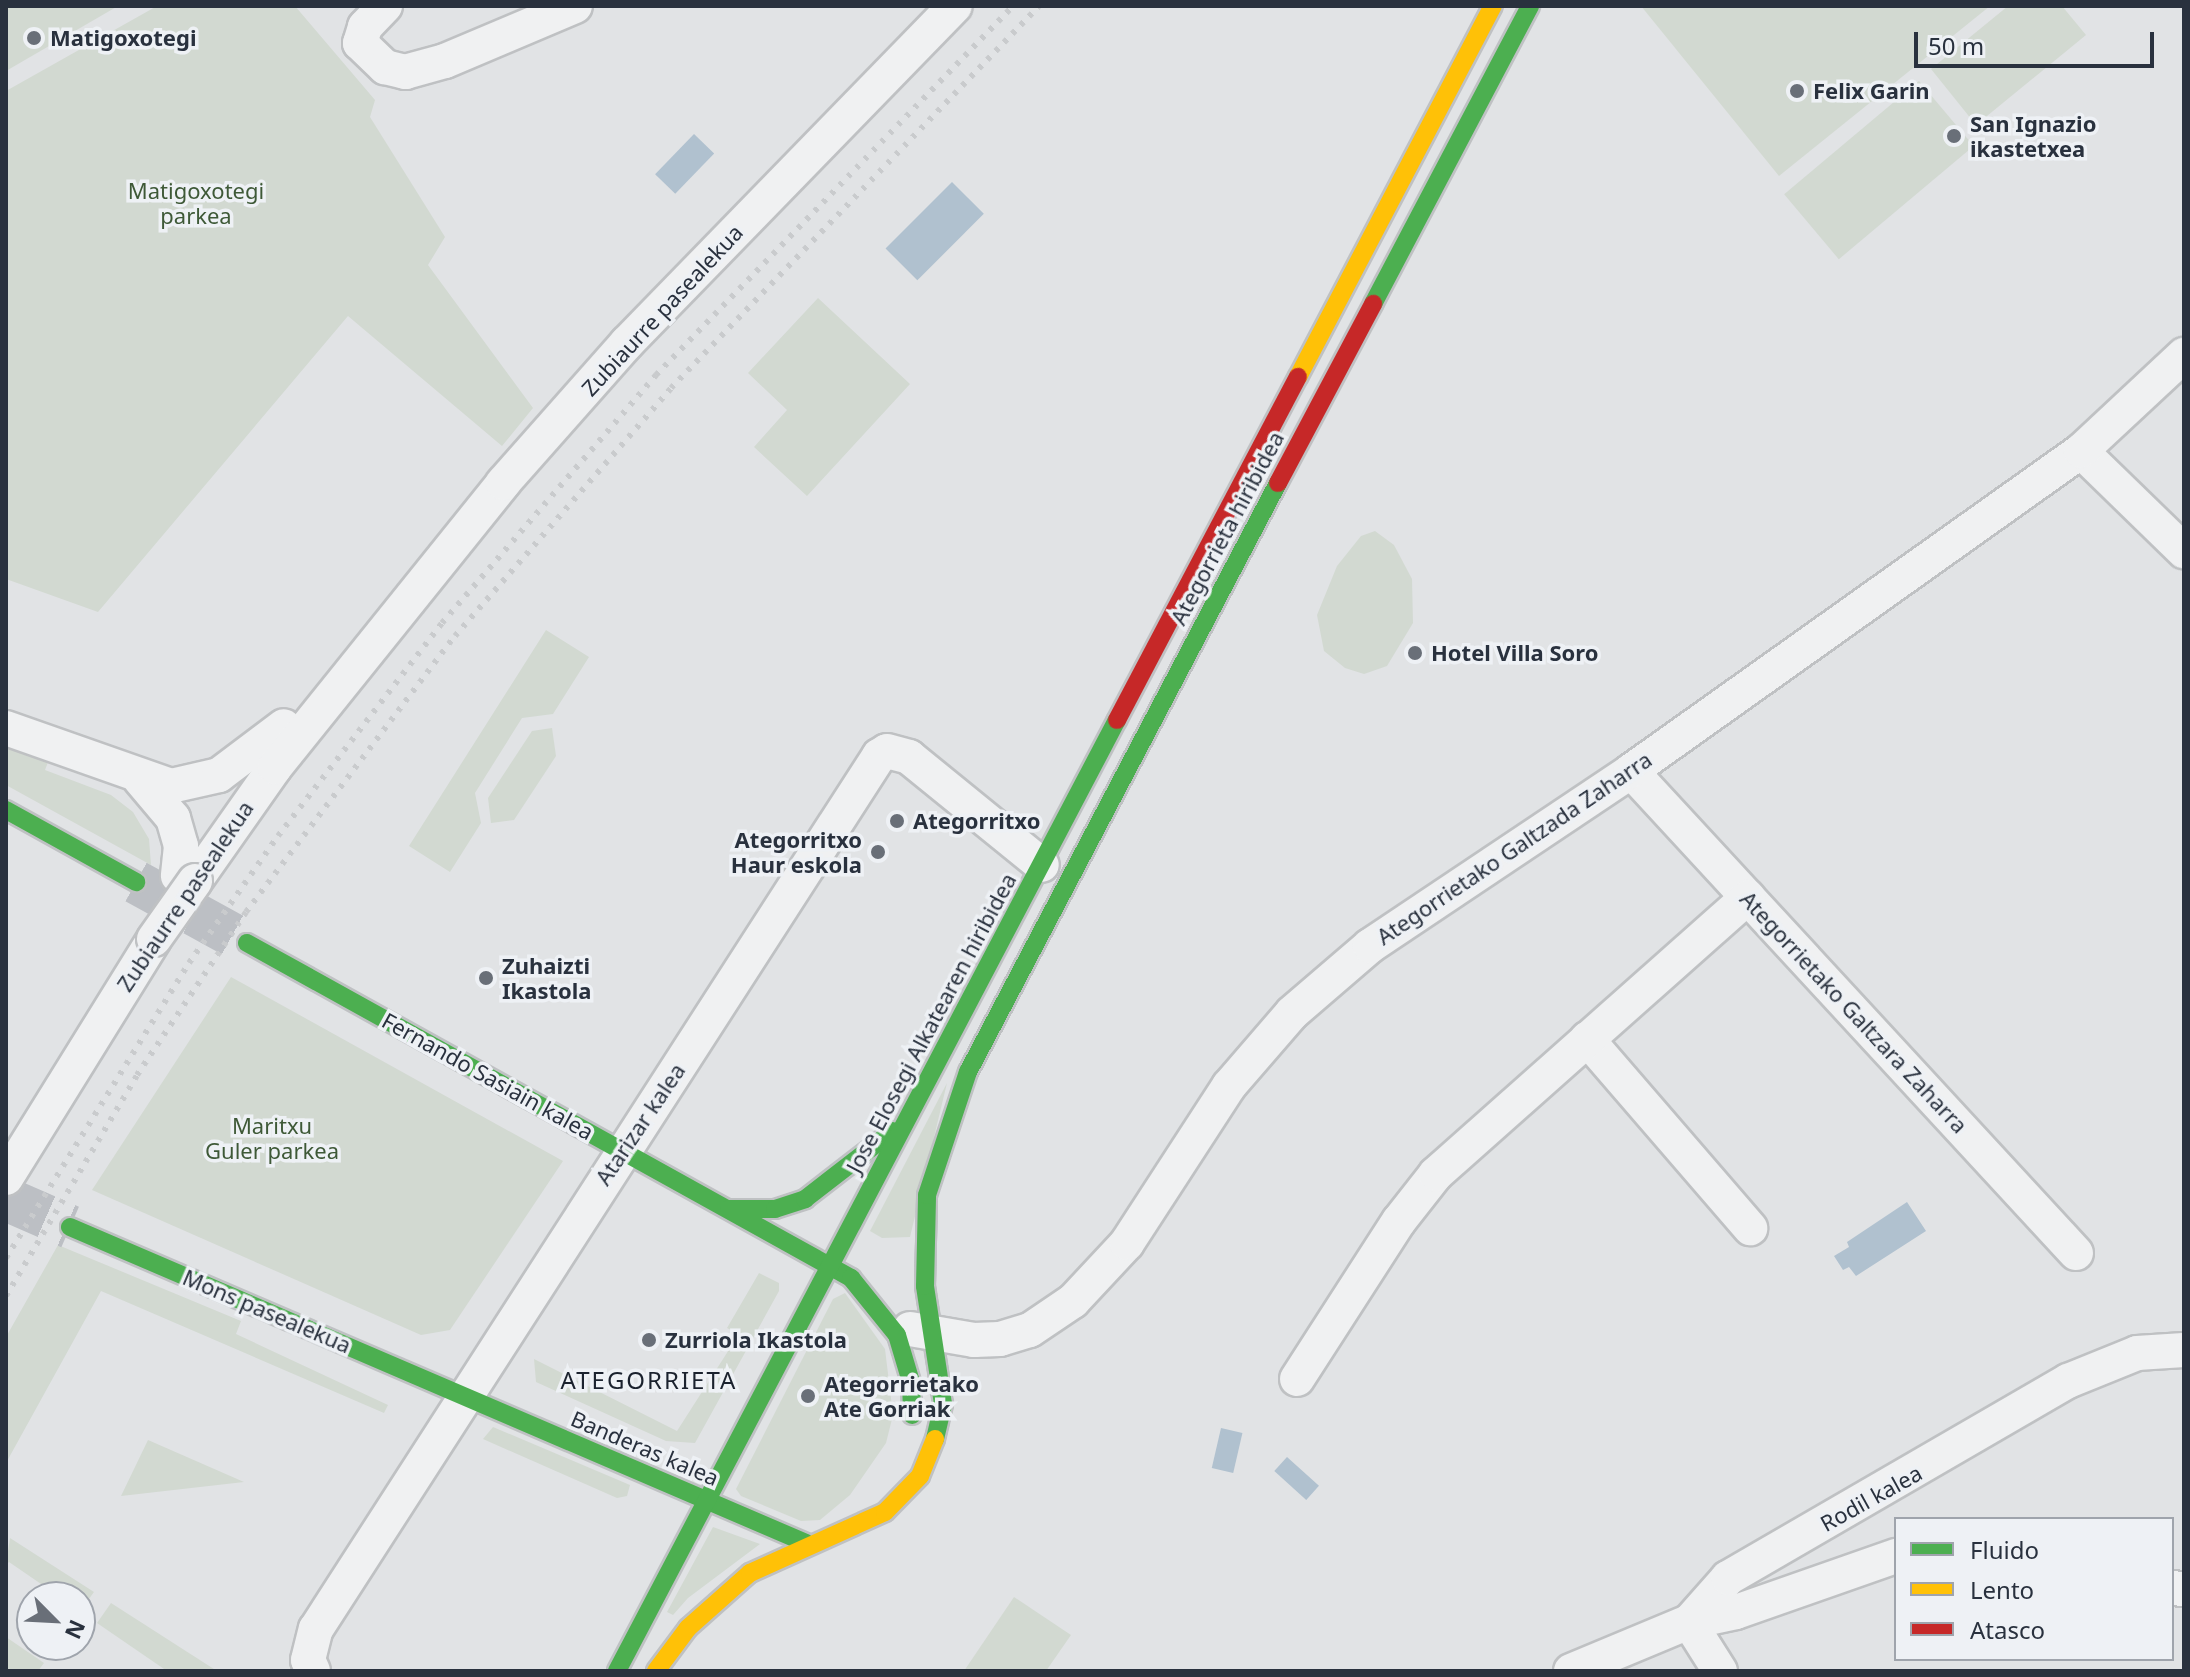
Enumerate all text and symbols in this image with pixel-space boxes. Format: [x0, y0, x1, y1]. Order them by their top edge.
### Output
scale bar [1918, 16, 2158, 66]
place label: Matigoxotegi [50, 25, 196, 51]
marker: Matigoxotegi [25, 29, 43, 47]
text: 50 m [1928, 29, 1984, 62]
place label: Felix Garin [1813, 78, 1930, 104]
marker: Felix Garin [1788, 82, 1806, 100]
place label: San Ignazio ikastetxea [1970, 110, 2096, 162]
marker: San Ignazio ikastetxea [1945, 127, 1963, 145]
park label: Matigoxotegi parkea [128, 177, 264, 228]
street label: Zubiaurre pasealekua [576, 219, 748, 401]
street label: Ategorrieta hiribidea [1165, 427, 1289, 629]
place label: Hotel Villa Soro [1431, 640, 1598, 666]
marker: Hotel Villa Soro [1406, 644, 1424, 662]
street label: Ategorrietako Galtzada Zaharra [1372, 746, 1656, 950]
street label: Zubiaurre pasealekua [111, 796, 259, 996]
place label: Ategorritxo [913, 808, 1040, 834]
marker: Ategorritxo [888, 812, 906, 830]
place label: Ategorritxo Haur eskola [731, 826, 862, 878]
marker: Ategorritxo Haur eskola [869, 843, 887, 861]
street label: Jose Elosegi Alkatearen hiribidea [841, 869, 1021, 1177]
street label: Ategorrietako Galtzara Zaharra [1735, 886, 1973, 1138]
place label: Zuhaizti Ikastola [502, 952, 591, 1004]
marker: Zuhaizti Ikastola [477, 969, 495, 987]
street label: Fernando Sasiain kalea [378, 1007, 598, 1145]
street label: Atarizar kalea [590, 1058, 690, 1190]
park label: Maritxu Guler parkea [205, 1112, 339, 1164]
street label: Mons pasealekua [179, 1264, 355, 1358]
place label: Zurriola Ikastola [665, 1327, 847, 1353]
marker: Zurriola Ikastola [640, 1331, 658, 1349]
district label: ATEGORRIETA [561, 1366, 737, 1394]
place label: Ategorrietako Ate Gorriak [824, 1370, 979, 1422]
marker: Ategorrietako Ate Gorriak [799, 1387, 817, 1405]
street label: Banderas kalea [567, 1405, 723, 1491]
street label: Rodil kalea [1816, 1459, 1926, 1537]
legend [1894, 1517, 2174, 1661]
text: Fluido [1970, 1533, 2039, 1566]
text: Lento [1970, 1573, 2034, 1606]
north arrow [16, 1581, 96, 1661]
text: Atasco [1970, 1613, 2045, 1646]
text: N [59, 1616, 93, 1644]

